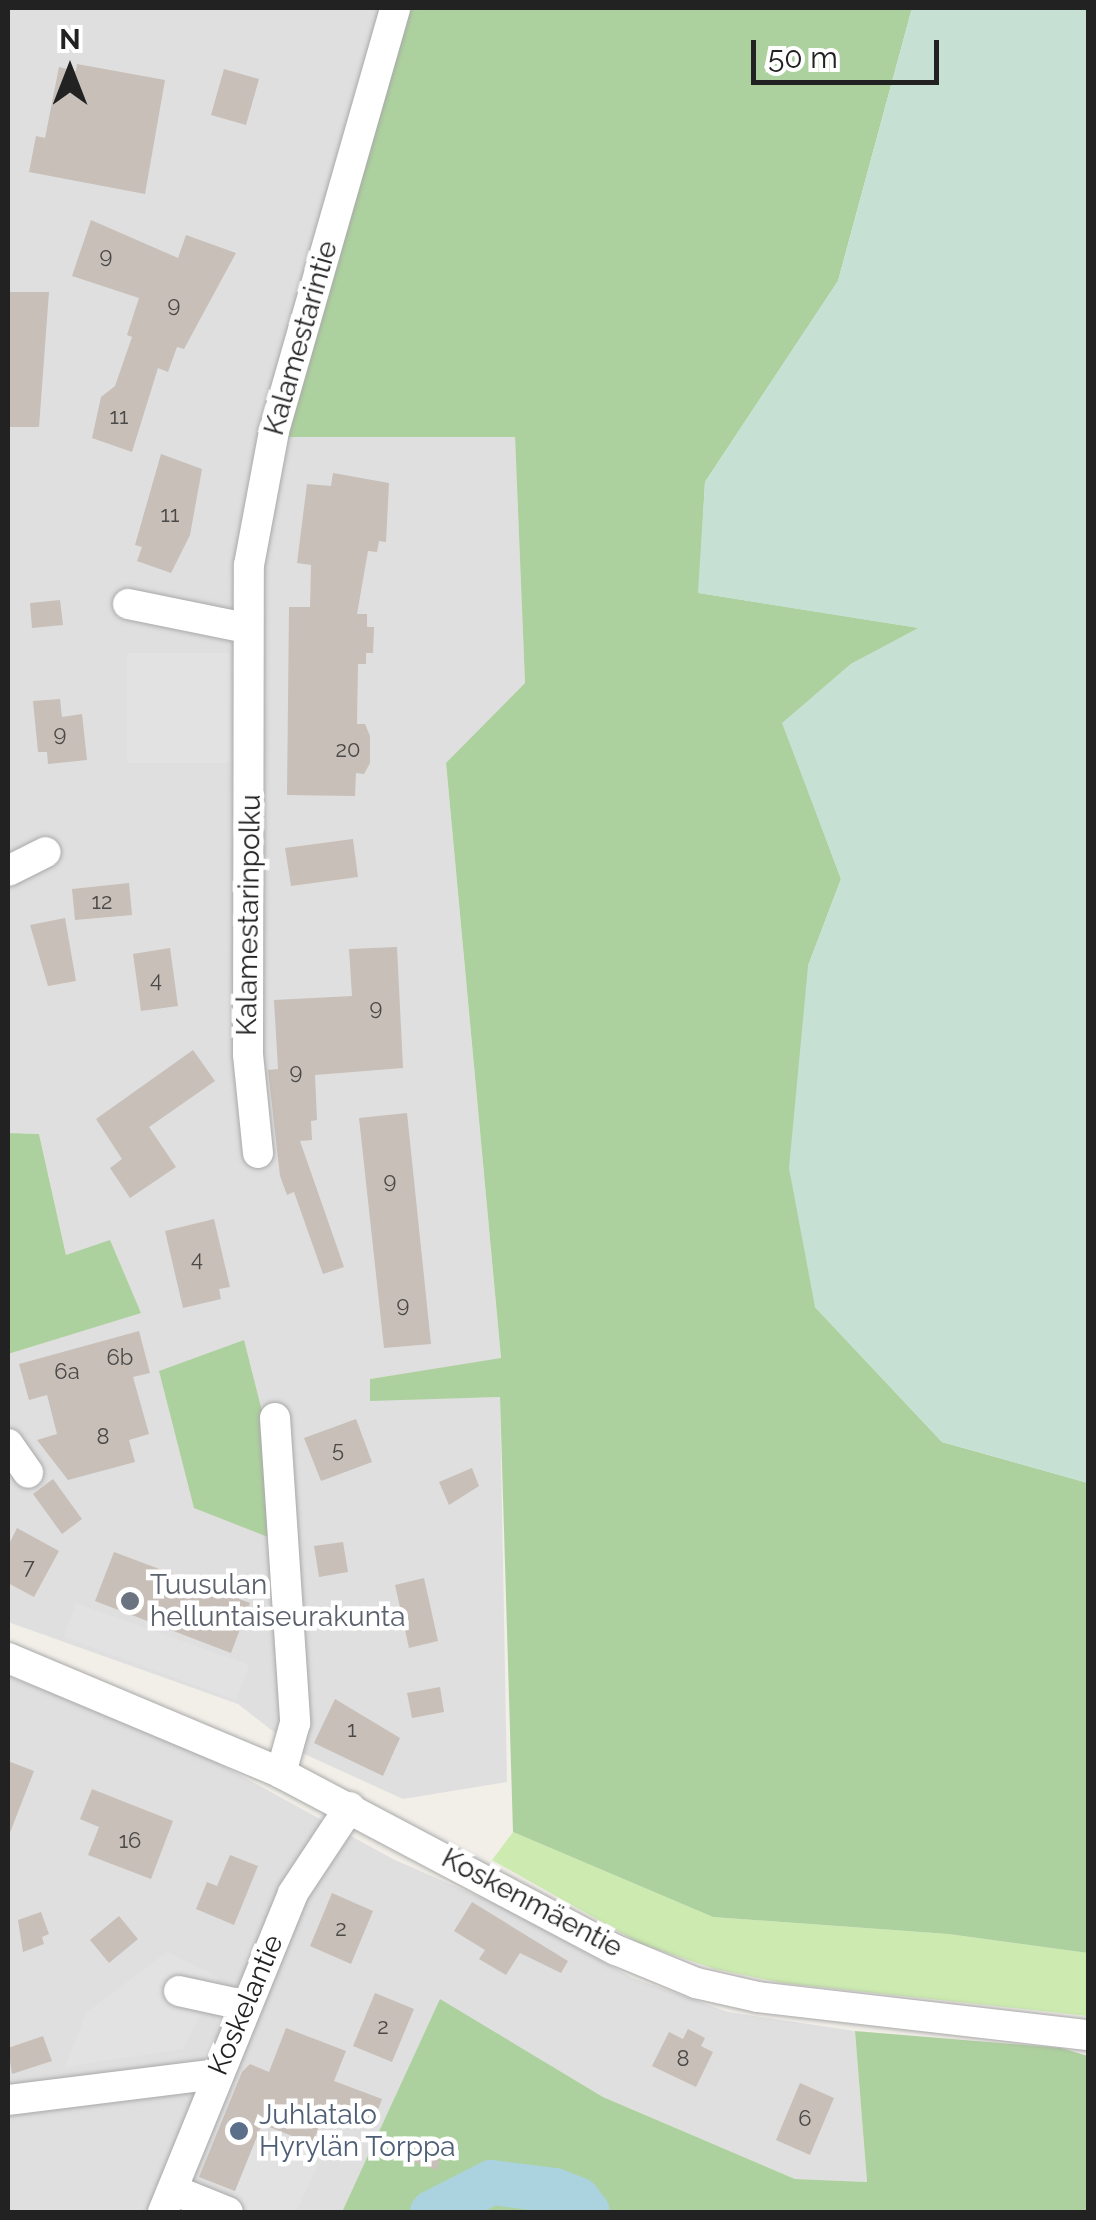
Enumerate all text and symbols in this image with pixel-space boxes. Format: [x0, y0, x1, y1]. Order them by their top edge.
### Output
north arrow [20, 20, 120, 120]
scale bar [756, 20, 944, 82]
text: N [59, 23, 81, 56]
text: 50 m [768, 40, 838, 75]
street label: Kalamestarintie [257, 237, 345, 439]
house number: 9 [100, 243, 112, 269]
house number: 9 [168, 292, 180, 318]
house number: 11 [110, 404, 128, 430]
house number: 11 [161, 502, 179, 528]
house number: 9 [54, 721, 66, 747]
house number: 20 [336, 737, 360, 763]
street label: Kalamestarinpolku [230, 794, 268, 1036]
house number: 12 [92, 889, 112, 915]
house number: 4 [150, 967, 162, 993]
house number: 9 [370, 995, 382, 1021]
house number: 9 [290, 1059, 302, 1085]
house number: 9 [384, 1168, 396, 1194]
house number: 4 [191, 1246, 203, 1272]
house number: 9 [397, 1292, 409, 1318]
house number: 6b [107, 1345, 133, 1371]
house number: 6a [54, 1359, 80, 1385]
house number: 8 [96, 1424, 110, 1450]
house number: 5 [332, 1437, 344, 1463]
house number: 7 [23, 1554, 35, 1580]
place label: Tuusulan helluntaiseurakunta [150, 1568, 405, 1634]
marker: Tuusulan helluntaiseurakunta [119, 1590, 141, 1612]
house number: 1 [347, 1717, 357, 1743]
house number: 16 [119, 1828, 141, 1854]
street label: Koskenmäentie [436, 1841, 628, 1965]
house number: 2 [335, 1916, 347, 1942]
street label: Koskelantie [201, 1930, 291, 2080]
house number: 2 [377, 2014, 389, 2040]
house number: 8 [676, 2046, 690, 2072]
place label: Juhlatalo Hyrylän Torppa [259, 2098, 456, 2164]
house number: 6 [798, 2106, 812, 2132]
marker: Juhlatalo Hyrylän Torppa [228, 2120, 250, 2142]

